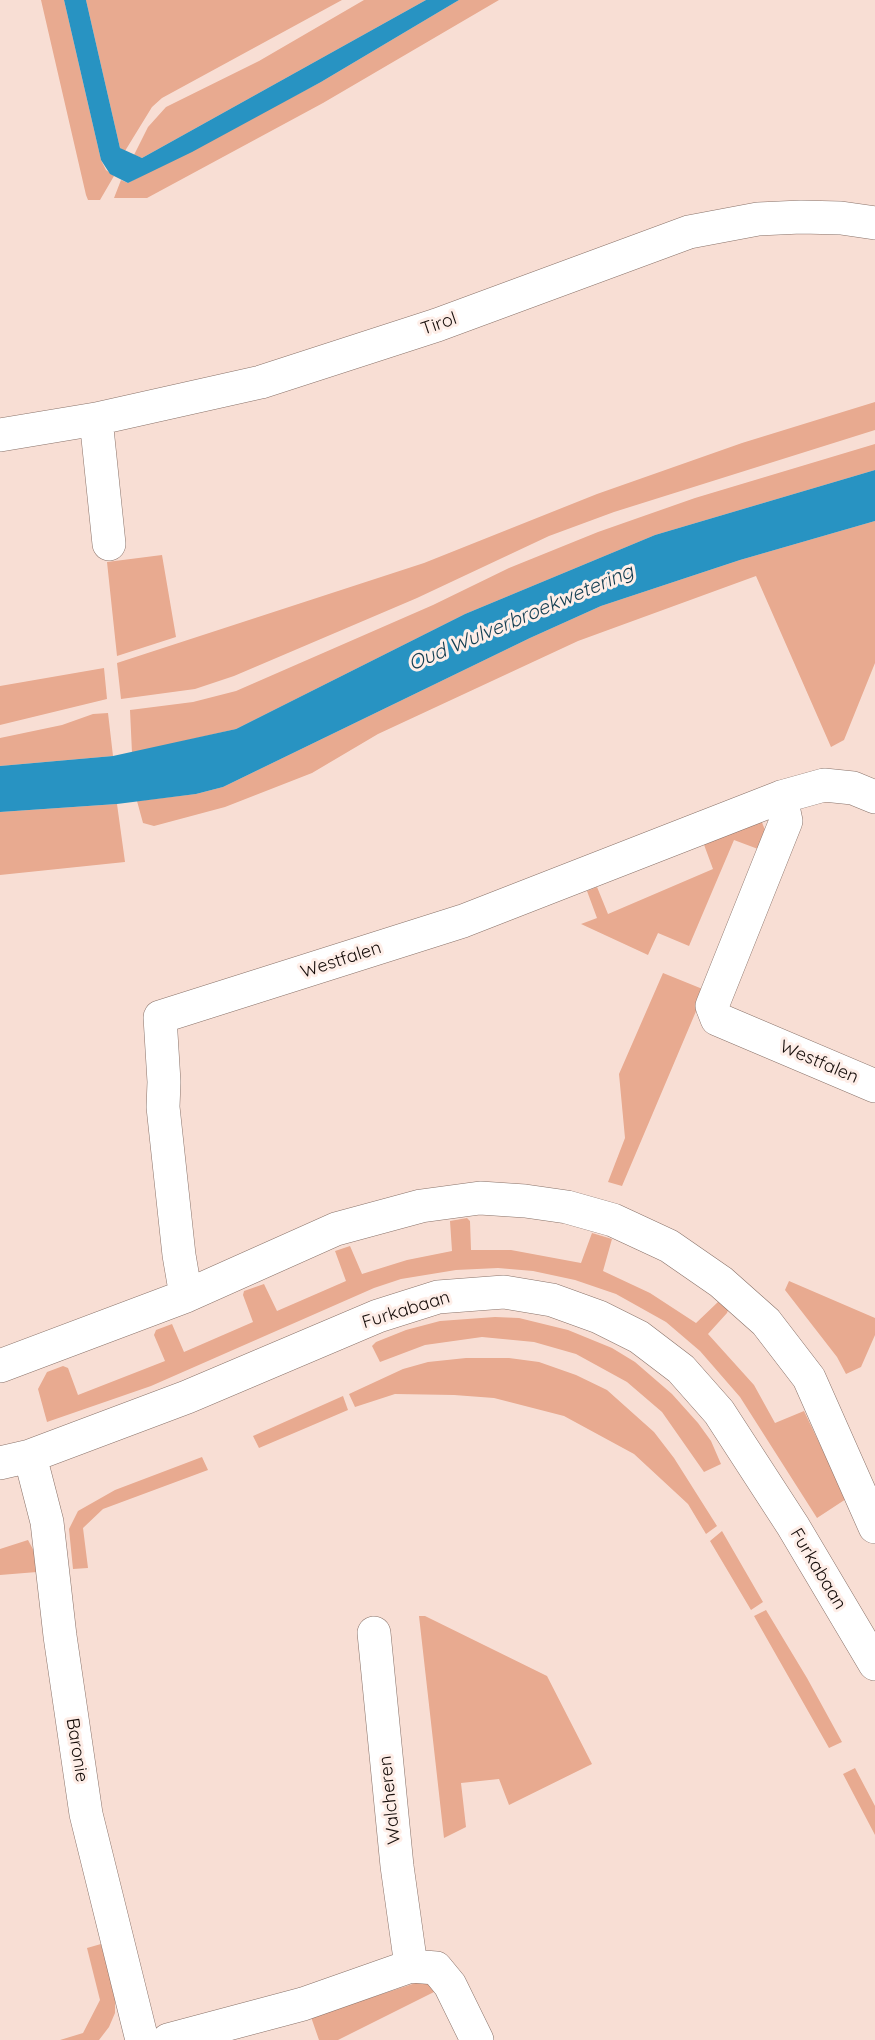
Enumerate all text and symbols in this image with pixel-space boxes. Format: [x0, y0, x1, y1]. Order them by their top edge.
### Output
street label: Tirol [418, 308, 460, 340]
water label: Oud Wulverbroekwetering [405, 560, 637, 676]
street label: Westfalen [298, 937, 384, 983]
street label: Westfalen [776, 1036, 862, 1088]
street label: Furkabaan [359, 1286, 453, 1334]
street label: Furkabaan [785, 1524, 851, 1614]
street label: Baronie [61, 1716, 93, 1784]
street label: Walcheren [375, 1755, 405, 1845]

